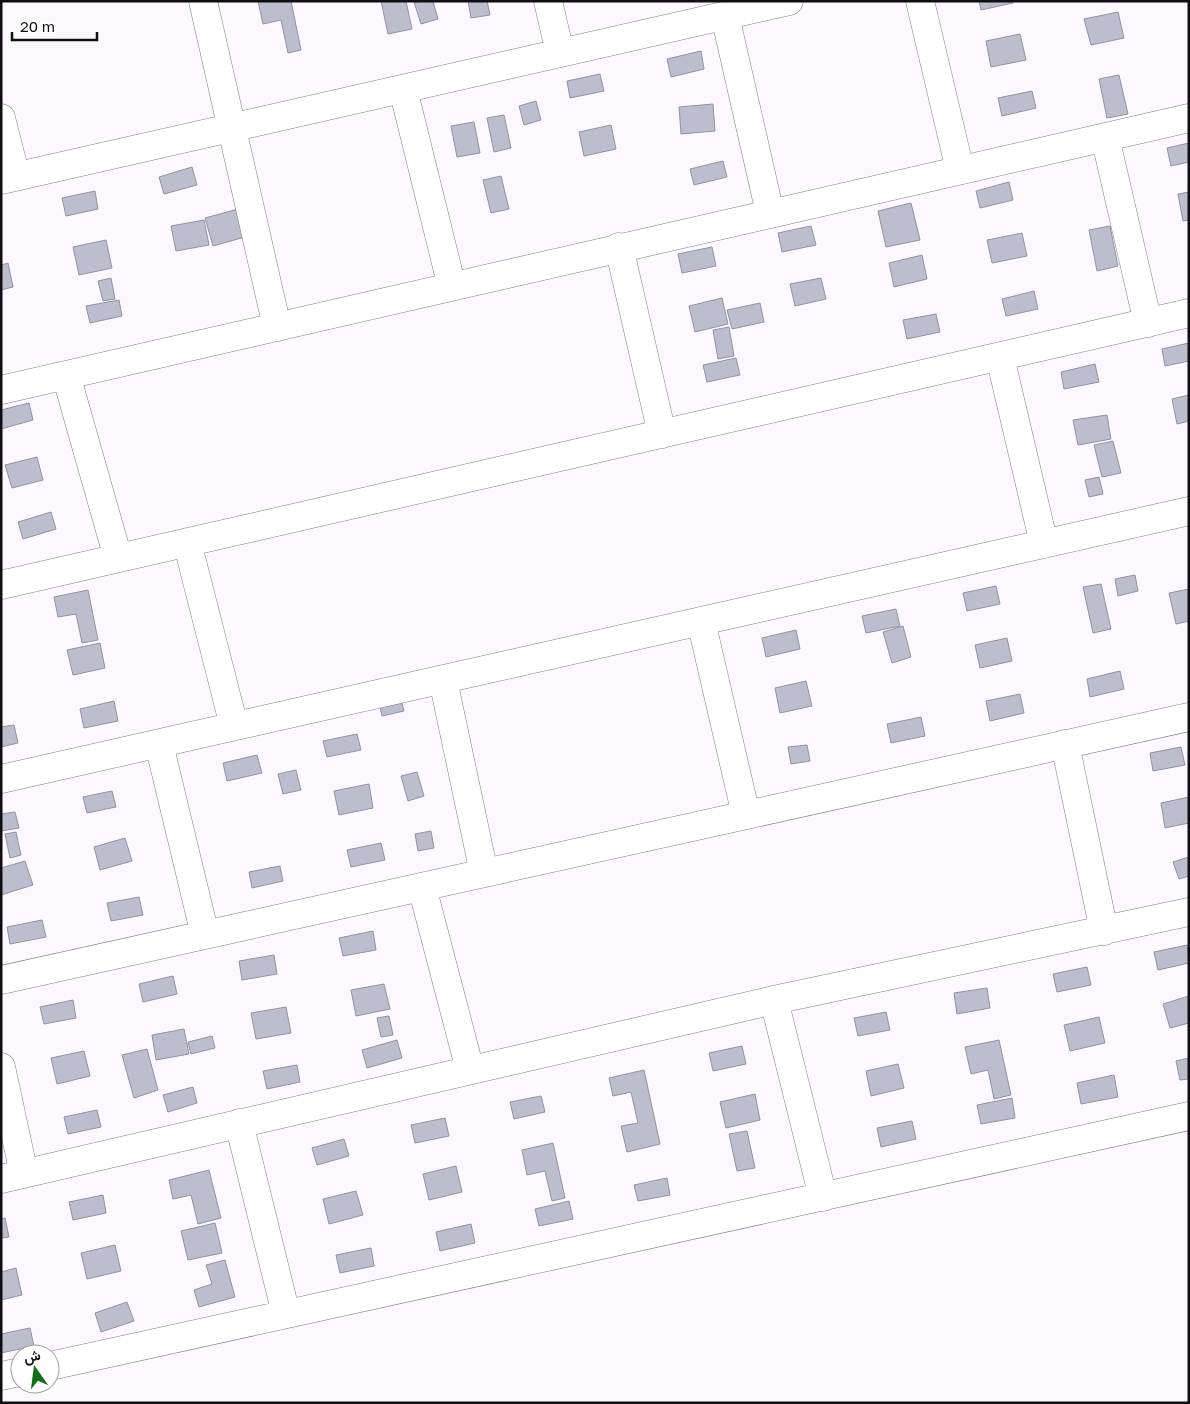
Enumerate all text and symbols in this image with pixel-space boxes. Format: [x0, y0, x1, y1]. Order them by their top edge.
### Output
scale bar [12, 10, 98, 42]
text: 20 m [20, 17, 55, 35]
north arrow [10, 1344, 60, 1394]
text: ش [22, 1346, 42, 1367]

